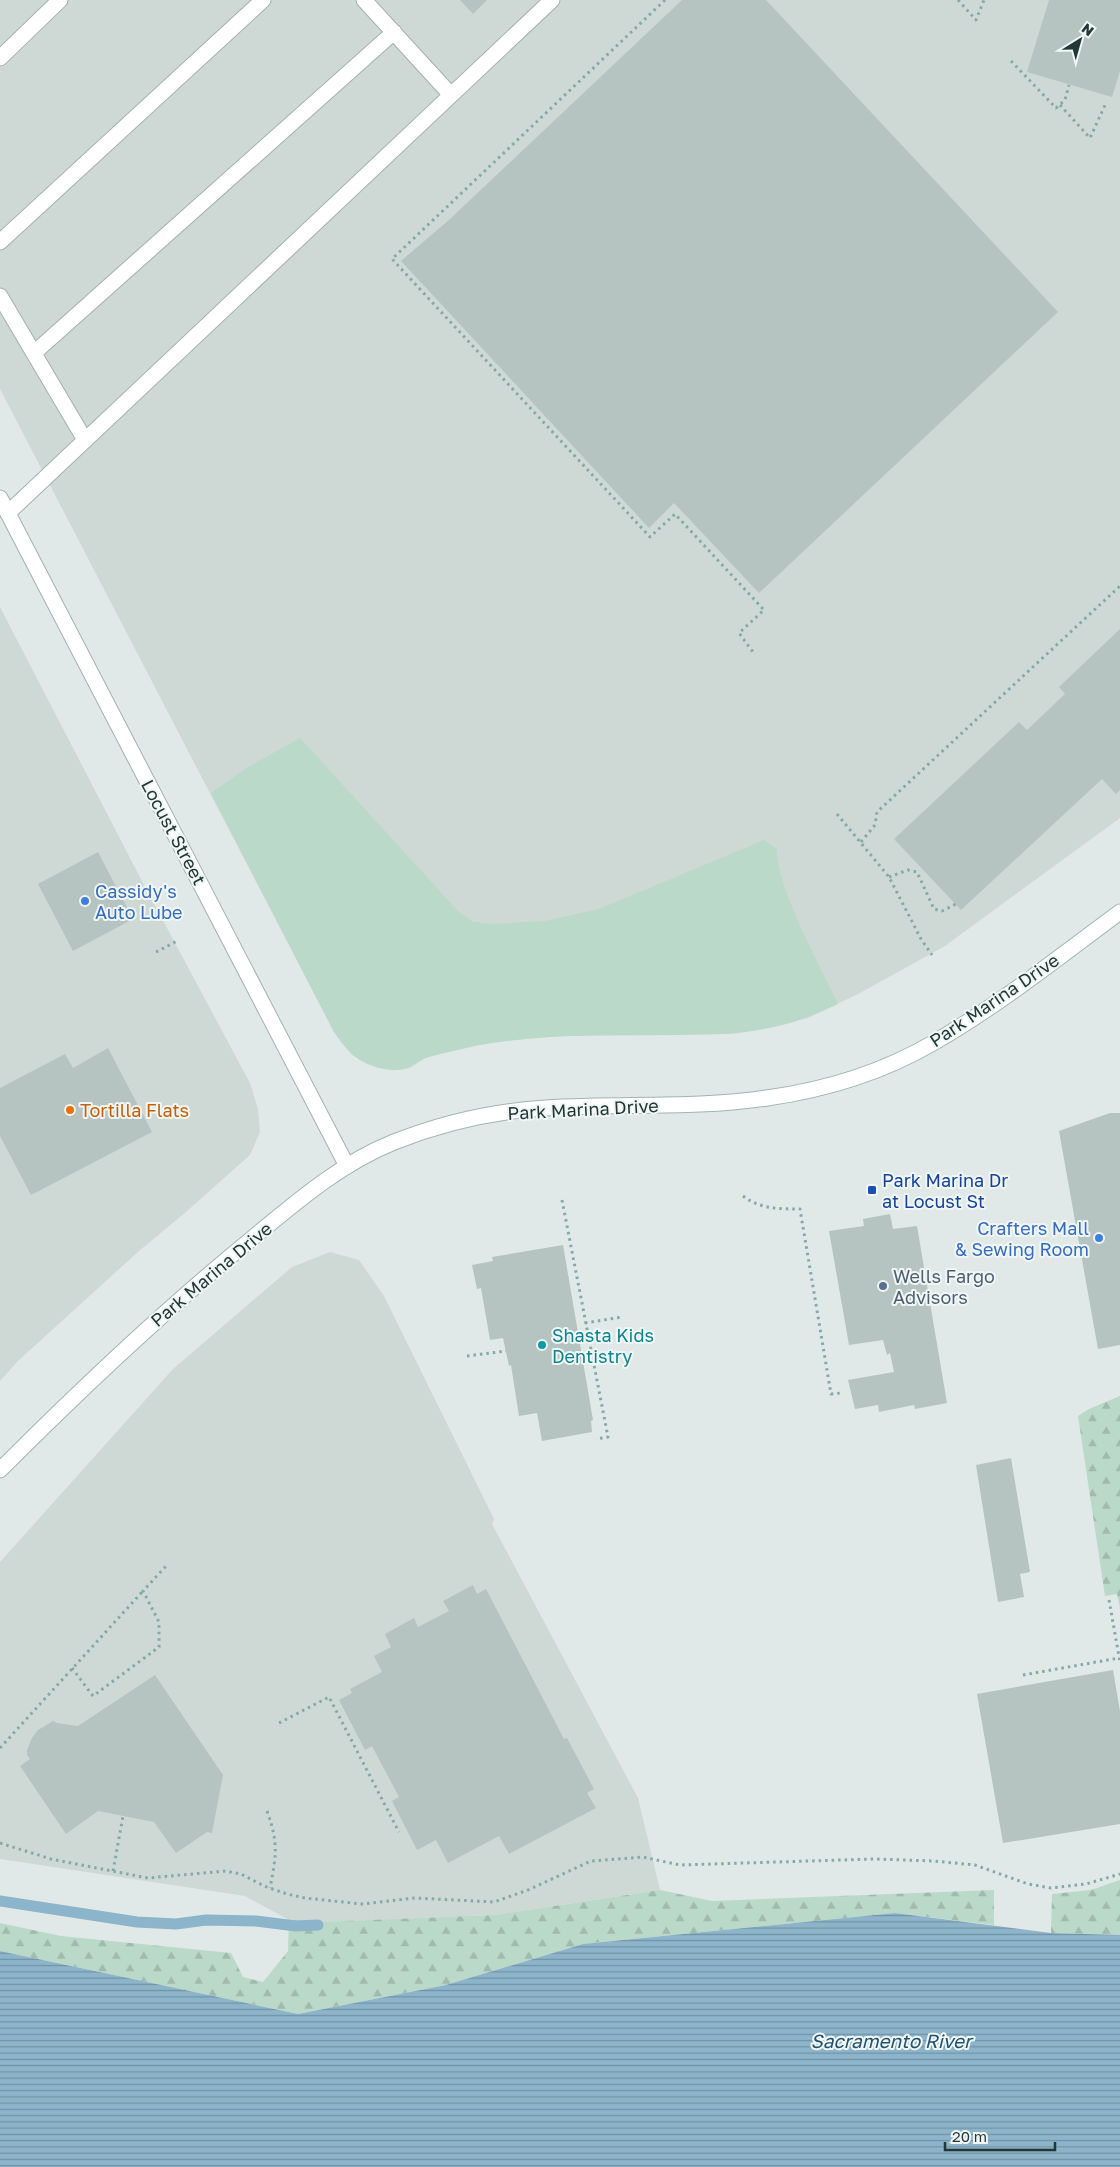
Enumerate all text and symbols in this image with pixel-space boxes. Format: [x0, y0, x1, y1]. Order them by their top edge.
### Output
north arrow [1055, 15, 1105, 65]
text: N [1079, 19, 1097, 39]
street label: Locust Street [137, 776, 211, 888]
place label: Cassidy's Auto Lube [95, 880, 182, 923]
marker: Cassidy's Auto Lube [79, 895, 91, 907]
street label: Park Marina Drive [925, 949, 1063, 1051]
street label: Park Marina Drive [507, 1094, 659, 1124]
place label: Tortilla Flats [80, 1099, 189, 1121]
marker: Tortilla Flats [64, 1104, 76, 1116]
place label: Park Marina Dr at Locust St [882, 1169, 1008, 1212]
marker: Park Marina Dr at Locust St [866, 1184, 878, 1196]
street label: Park Marina Drive [146, 1217, 276, 1331]
place label: Crafters Mall & Sewing Room [955, 1217, 1089, 1260]
marker: Crafters Mall & Sewing Room [1093, 1232, 1105, 1244]
place label: Wells Fargo Advisors [893, 1265, 995, 1308]
marker: Wells Fargo Advisors [877, 1280, 889, 1292]
place label: Shasta Kids Dentistry [552, 1324, 654, 1367]
marker: Shasta Kids Dentistry [536, 1339, 548, 1351]
water label: Sacramento River [811, 2029, 974, 2052]
scale bar [945, 2120, 1055, 2152]
text: 20 m [952, 2127, 987, 2145]

